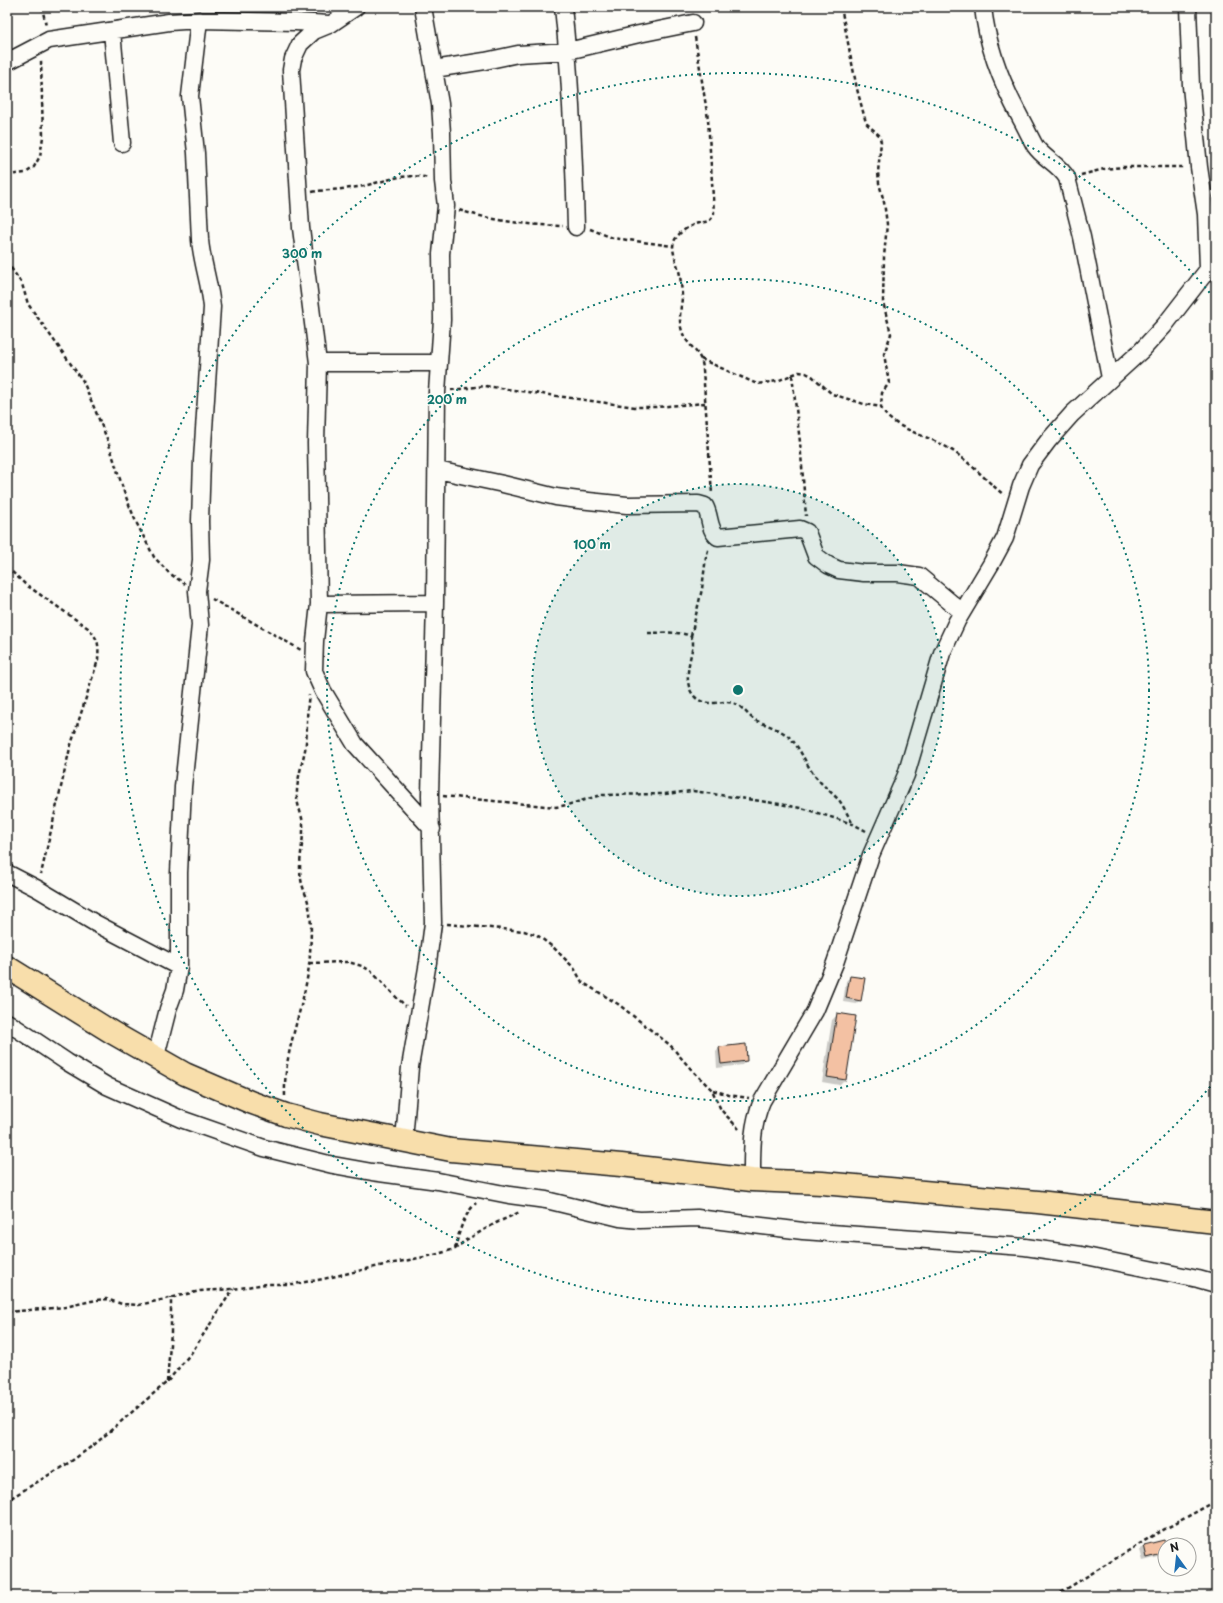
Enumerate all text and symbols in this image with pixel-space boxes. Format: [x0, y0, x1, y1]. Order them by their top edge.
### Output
text: 300 m [282, 244, 322, 262]
text: 200 m [427, 390, 467, 408]
text: 100 m [573, 535, 611, 553]
centre of rings [731, 683, 745, 697]
north arrow [1157, 1537, 1197, 1577]
text: N [1168, 1537, 1181, 1556]

